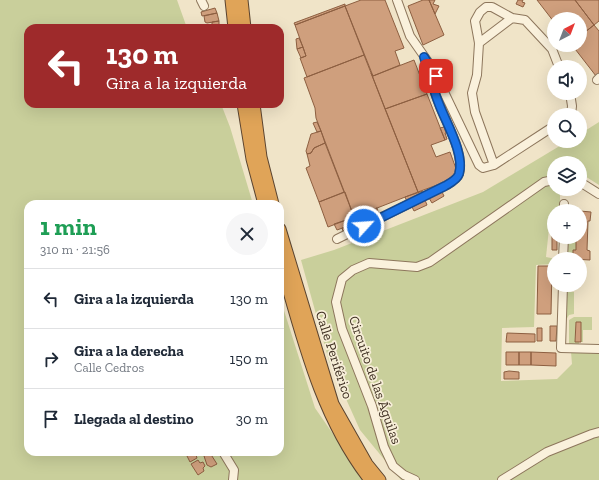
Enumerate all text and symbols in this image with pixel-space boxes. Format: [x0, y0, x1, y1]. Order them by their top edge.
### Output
north arrow [547, 12, 587, 52]
map controls [547, 12, 587, 292]
text: 130 m [106, 38, 178, 71]
icon: left [40, 40, 92, 92]
pin [419, 59, 453, 93]
button: sound [547, 60, 587, 100]
icon: arrive [425, 65, 447, 87]
text: Gira a la izquierda [106, 72, 247, 94]
button: search [547, 108, 587, 148]
button: layers [547, 156, 587, 196]
button: + [547, 204, 587, 244]
position arrow [343, 205, 385, 247]
text: 1 min [40, 212, 97, 241]
button: close [226, 213, 268, 255]
text: 310 m · 21:56 [40, 242, 110, 257]
button: − [547, 252, 587, 292]
icon: left [40, 288, 62, 310]
text: Gira a la izquierda [74, 290, 194, 308]
text: 130 m [230, 290, 268, 308]
street label: Calle Periférico [312, 309, 356, 401]
street label: Circuito de las Águilas [345, 314, 405, 446]
text: Gira a la derecha [74, 342, 184, 360]
icon: right [40, 348, 62, 370]
text: 150 m [230, 350, 268, 368]
text: Calle Cedros [74, 360, 144, 375]
icon: arrive [40, 408, 62, 430]
text: Llegada al destino [74, 410, 194, 428]
text: 30 m [236, 410, 268, 428]

